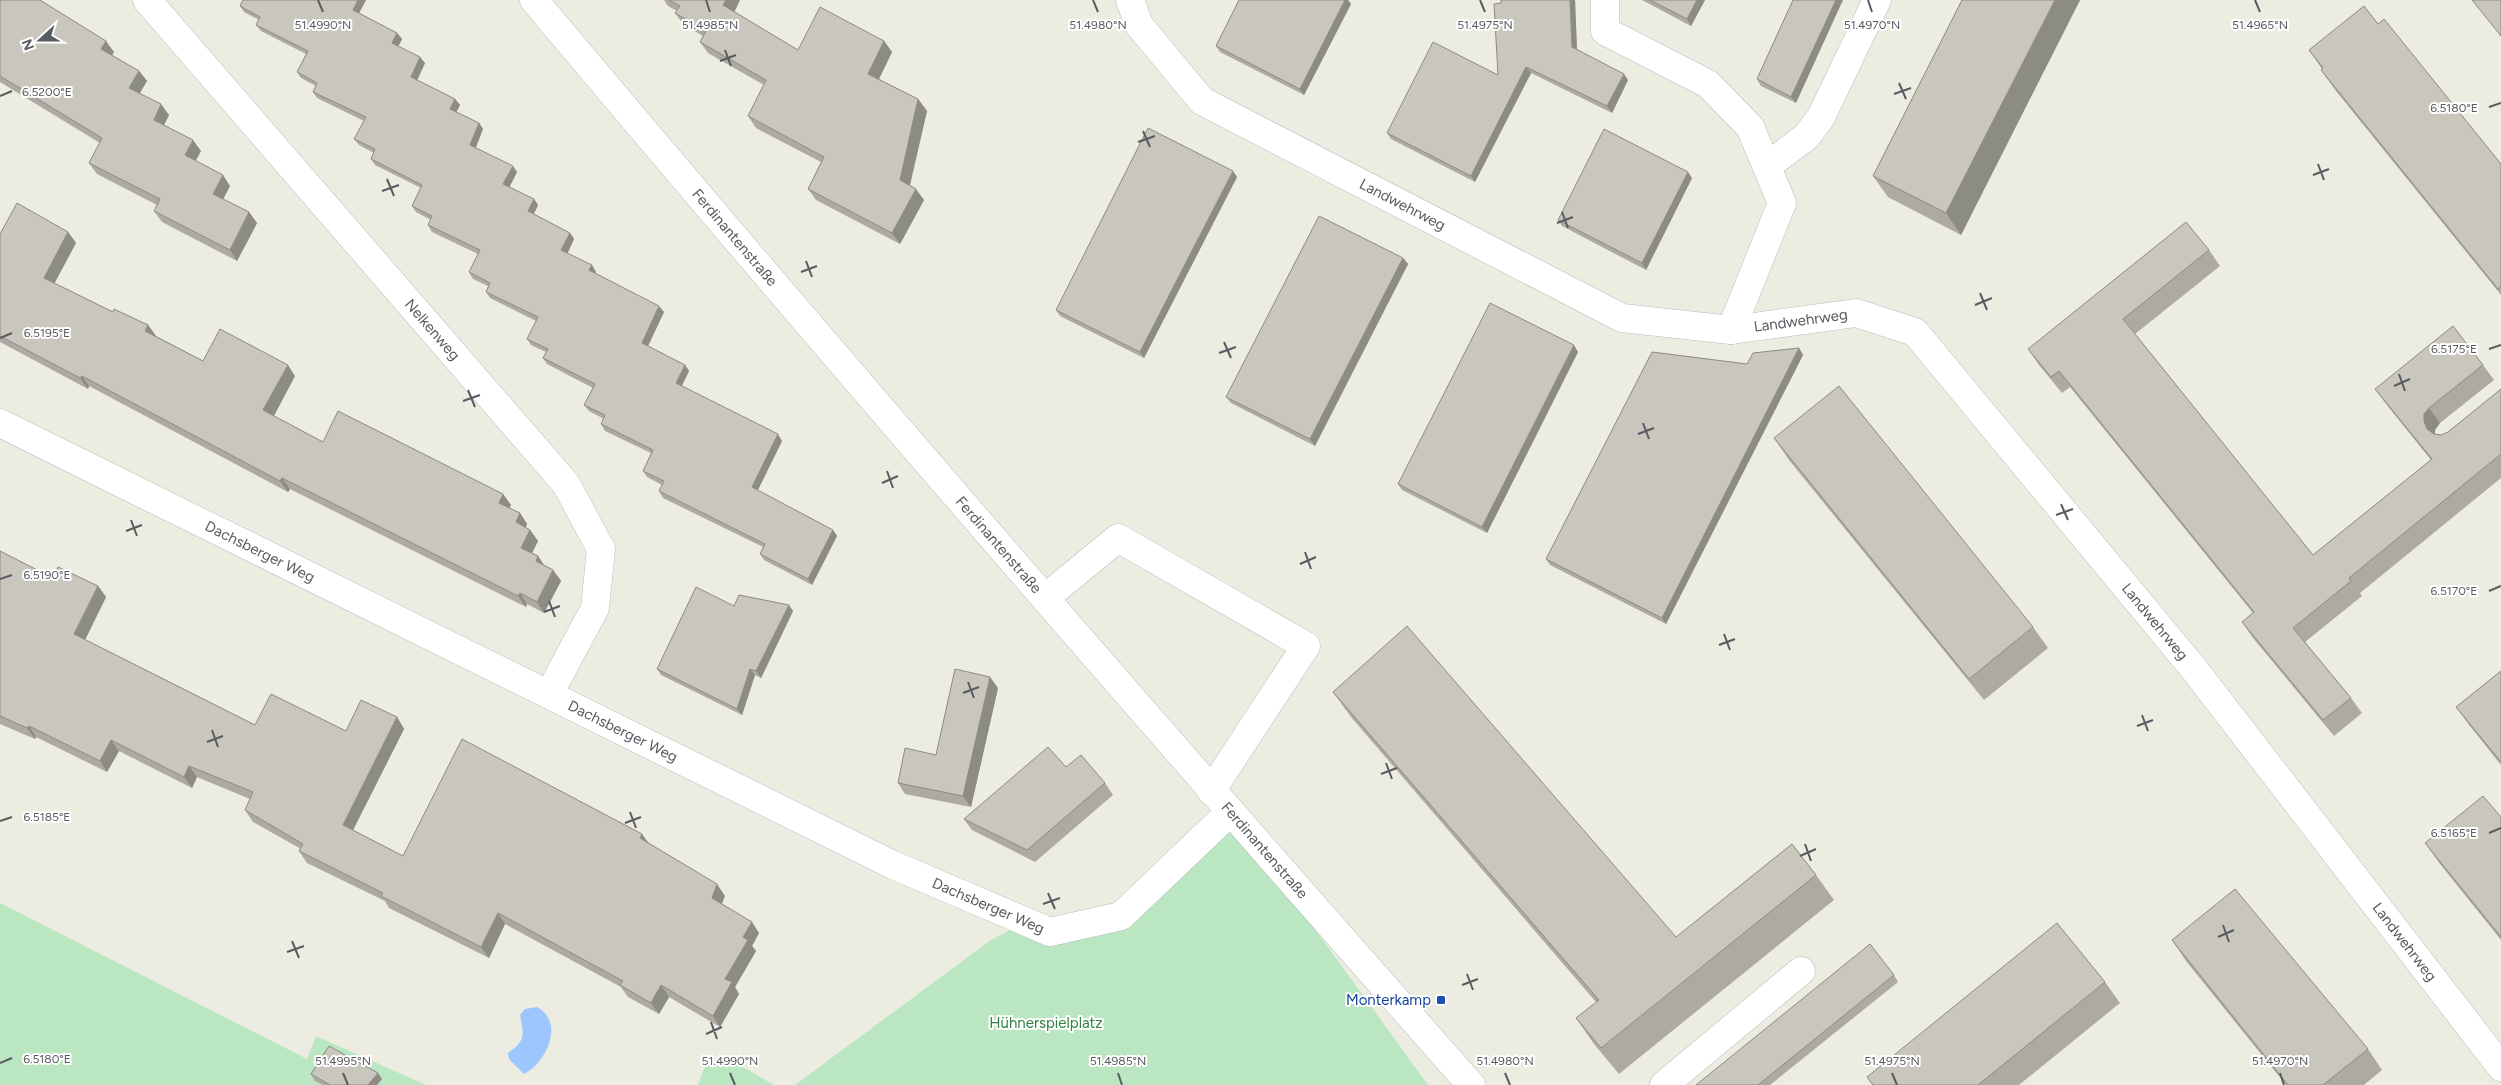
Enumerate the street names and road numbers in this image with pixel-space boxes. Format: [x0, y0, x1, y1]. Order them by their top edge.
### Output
street label: Landwehrweg [1356, 175, 1449, 234]
street label: Ferdinantenstraße [688, 185, 781, 290]
street label: Nelkenweg [401, 295, 464, 364]
street label: Landwehrweg [1753, 305, 1849, 336]
street label: Ferdinantenstraße [952, 493, 1045, 597]
street label: Dachsberger Weg [202, 517, 318, 586]
street label: Landwehrweg [2118, 580, 2192, 664]
street label: Dachsberger Weg [565, 697, 681, 766]
street label: Ferdinantenstraße [1217, 798, 1312, 902]
street label: Dachsberger Weg [929, 874, 1047, 938]
street label: Landwehrweg [2369, 899, 2440, 985]

